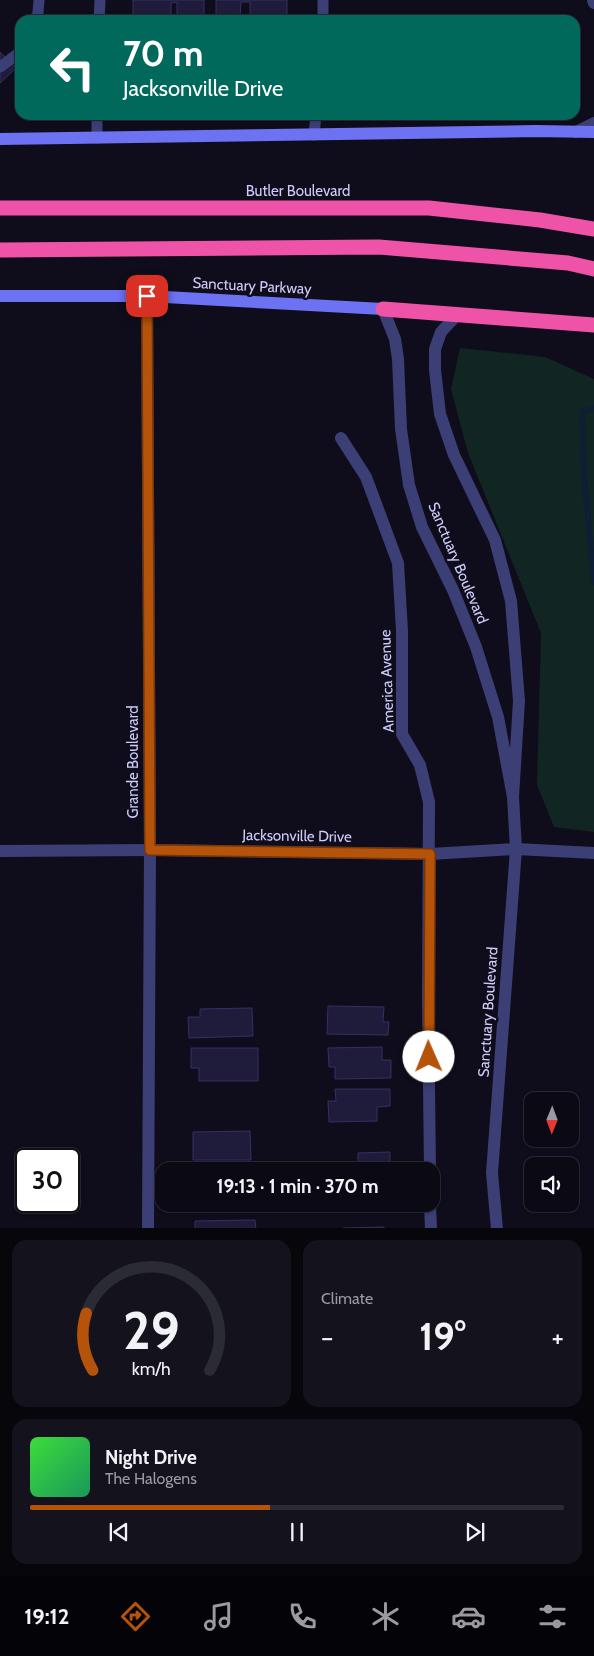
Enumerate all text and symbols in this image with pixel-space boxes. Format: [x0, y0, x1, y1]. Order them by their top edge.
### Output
text: 70 m [123, 32, 204, 75]
icon: left [40, 35, 105, 100]
text: Jacksonville Drive [123, 75, 283, 102]
street label: Butler Boulevard [246, 182, 350, 200]
street label: Sanctuary Parkway [192, 274, 312, 298]
pin [126, 275, 168, 317]
icon: arrive [133, 282, 161, 310]
street label: Sanctuary Boulevard [424, 499, 492, 627]
street label: America Avenue [376, 629, 398, 733]
street label: Grande Boulevard [124, 705, 142, 819]
street label: Jacksonville Drive [241, 826, 352, 846]
street label: Sanctuary Boulevard [474, 946, 502, 1078]
position arrow [402, 1030, 454, 1082]
north arrow [524, 1092, 579, 1148]
map controls [524, 1092, 579, 1212]
speed limit sign: 30 [15, 1148, 80, 1213]
button: sound [524, 1157, 579, 1212]
text: 19:13 · 1 min · 370 m [217, 1175, 378, 1198]
text: Climate [321, 1289, 373, 1308]
text: 29 [123, 1299, 180, 1362]
text: 19° [419, 1313, 466, 1360]
text: − [321, 1320, 333, 1354]
text: + [552, 1320, 564, 1354]
text: km/h [132, 1358, 171, 1379]
text: Night Drive [105, 1446, 197, 1469]
text: The Halogens [105, 1469, 197, 1488]
icon: previous [105, 1518, 133, 1546]
icon: pause [283, 1518, 311, 1546]
icon: next [461, 1518, 489, 1546]
icon: directions [118, 1599, 153, 1634]
icon: music [201, 1599, 236, 1634]
icon: phone [285, 1599, 320, 1634]
icon: climate [368, 1599, 403, 1634]
icon: car [451, 1599, 486, 1634]
icon: filters [535, 1599, 570, 1634]
text: 19:12 [24, 1603, 69, 1630]

